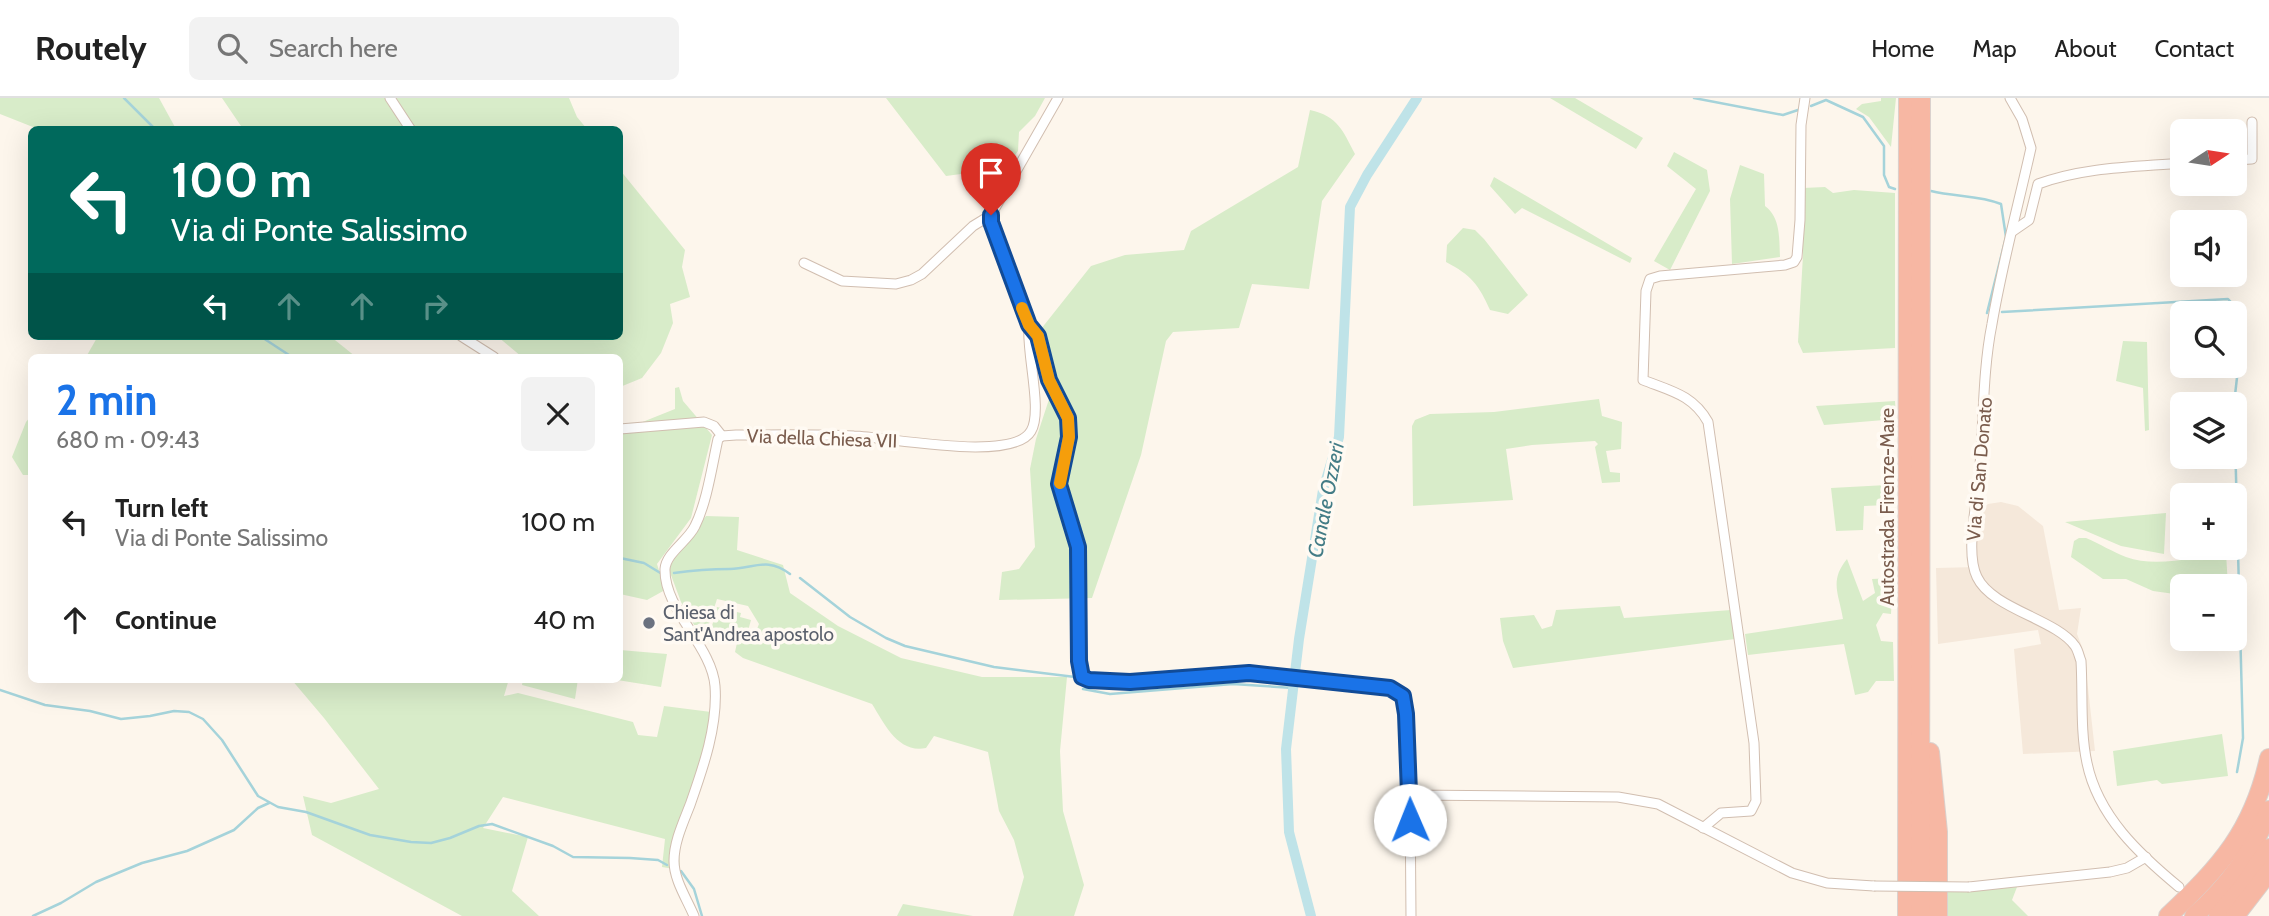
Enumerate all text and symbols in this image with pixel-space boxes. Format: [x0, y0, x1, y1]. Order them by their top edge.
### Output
search box [189, 17, 679, 80]
text: Routely [35, 28, 147, 68]
icon: search [213, 29, 251, 67]
text: Search here [269, 32, 398, 64]
text: Home [1871, 34, 1934, 63]
text: Map [1972, 34, 2017, 63]
text: About [2055, 34, 2117, 63]
text: Contact [2155, 34, 2234, 63]
north arrow [2170, 119, 2247, 196]
map controls [2170, 119, 2247, 651]
pin [961, 143, 1021, 215]
text: 100 m [171, 150, 312, 209]
icon: left [56, 154, 147, 245]
icon: arrive [972, 154, 1010, 192]
text: Via di Ponte Salissimo [171, 210, 468, 249]
button: sound [2170, 210, 2247, 287]
icon: left [197, 287, 235, 325]
icon: ahead [270, 287, 308, 325]
icon: ahead [343, 287, 381, 325]
icon: right [416, 287, 454, 325]
button: search [2170, 301, 2247, 378]
text: 2 min [56, 374, 157, 426]
button: close [521, 377, 595, 451]
button: layers [2170, 392, 2247, 469]
street label: Via di San Donato [1962, 396, 1997, 542]
street label: Autostrada Firenze-Mare [1876, 408, 1899, 606]
street label: Via della Chiesa VII [746, 424, 898, 453]
text: 680 m · 09:43 [56, 426, 200, 454]
water label: Canale Ozzeri [1302, 440, 1349, 560]
button: + [2170, 483, 2247, 560]
text: Turn left [115, 492, 208, 524]
icon: left [56, 503, 94, 541]
text: 100 m [522, 506, 595, 538]
text: Via di Ponte Salissimo [115, 524, 328, 552]
button: − [2170, 574, 2247, 651]
icon: ahead [56, 601, 94, 639]
place label: Chiesa di Sant'Andrea apostolo [663, 601, 834, 646]
text: Continue [115, 604, 217, 636]
text: 40 m [533, 604, 595, 636]
marker: Chiesa di Sant'Andrea apostolo [641, 615, 657, 631]
position arrow [1373, 783, 1447, 857]

